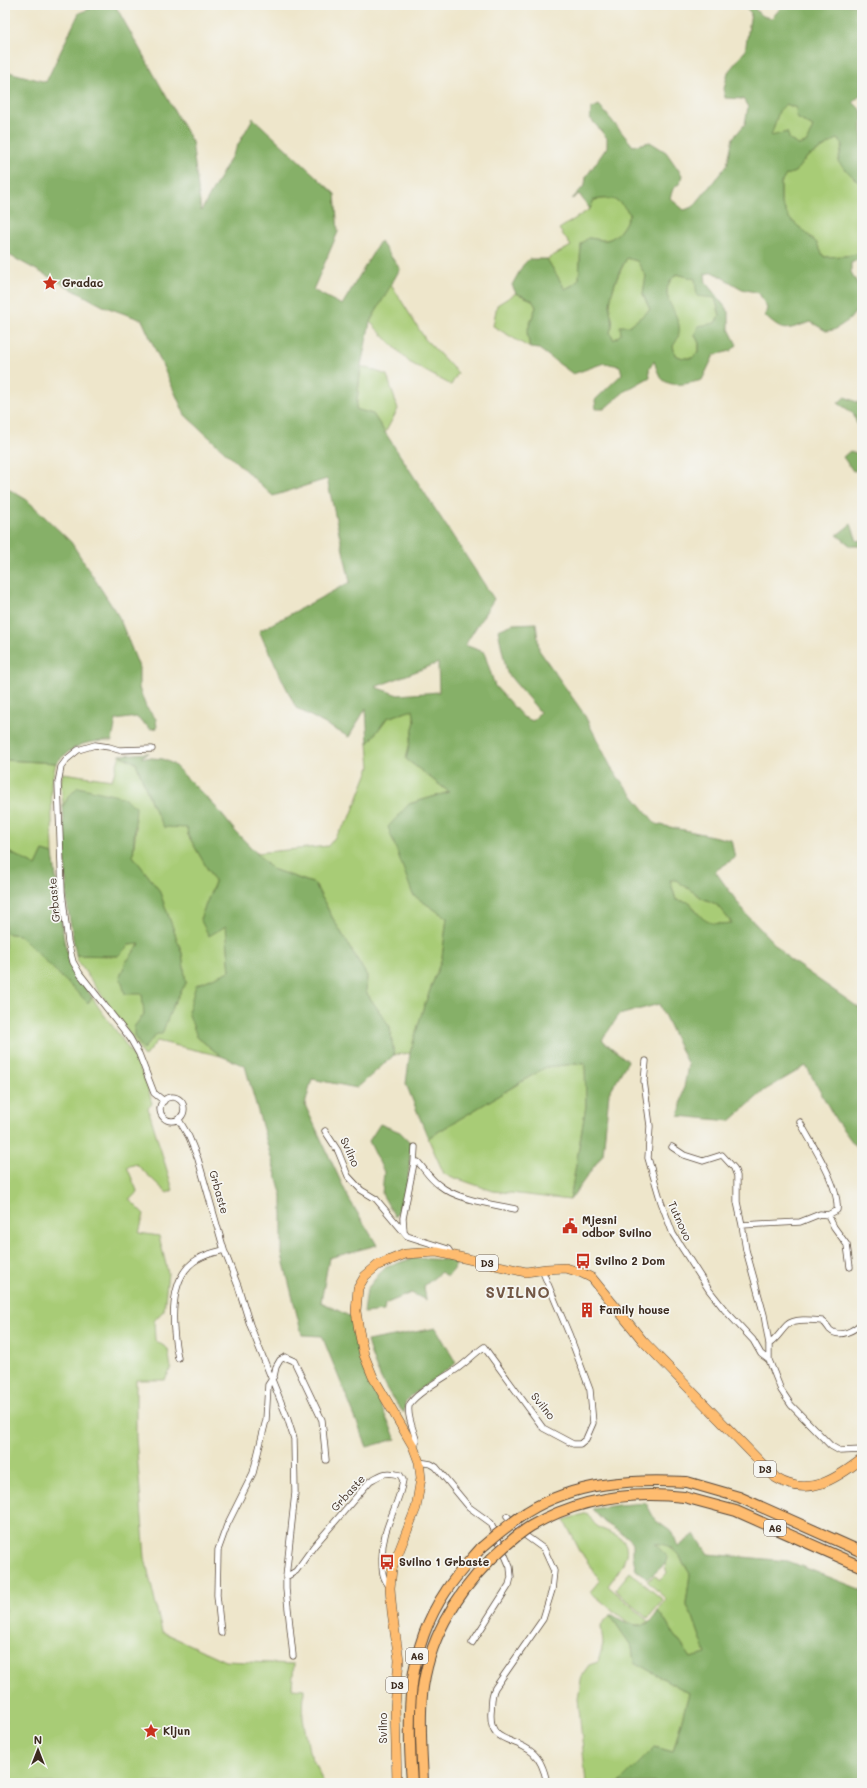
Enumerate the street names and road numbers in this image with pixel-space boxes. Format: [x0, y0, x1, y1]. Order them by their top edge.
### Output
street label: Grbaste [44, 877, 63, 923]
street label: Svilno [337, 1135, 364, 1169]
street label: Grbaste [206, 1168, 233, 1216]
street label: Tutnovo [665, 1199, 696, 1243]
road number: D3 [476, 1255, 498, 1271]
street label: Svilno [528, 1389, 559, 1423]
road number: D3 [754, 1461, 776, 1477]
street label: Grbaste [327, 1471, 368, 1514]
road number: A6 [764, 1520, 786, 1536]
road number: A6 [406, 1648, 428, 1664]
road number: D3 [386, 1677, 408, 1693]
street label: Svilno [375, 1712, 390, 1743]

